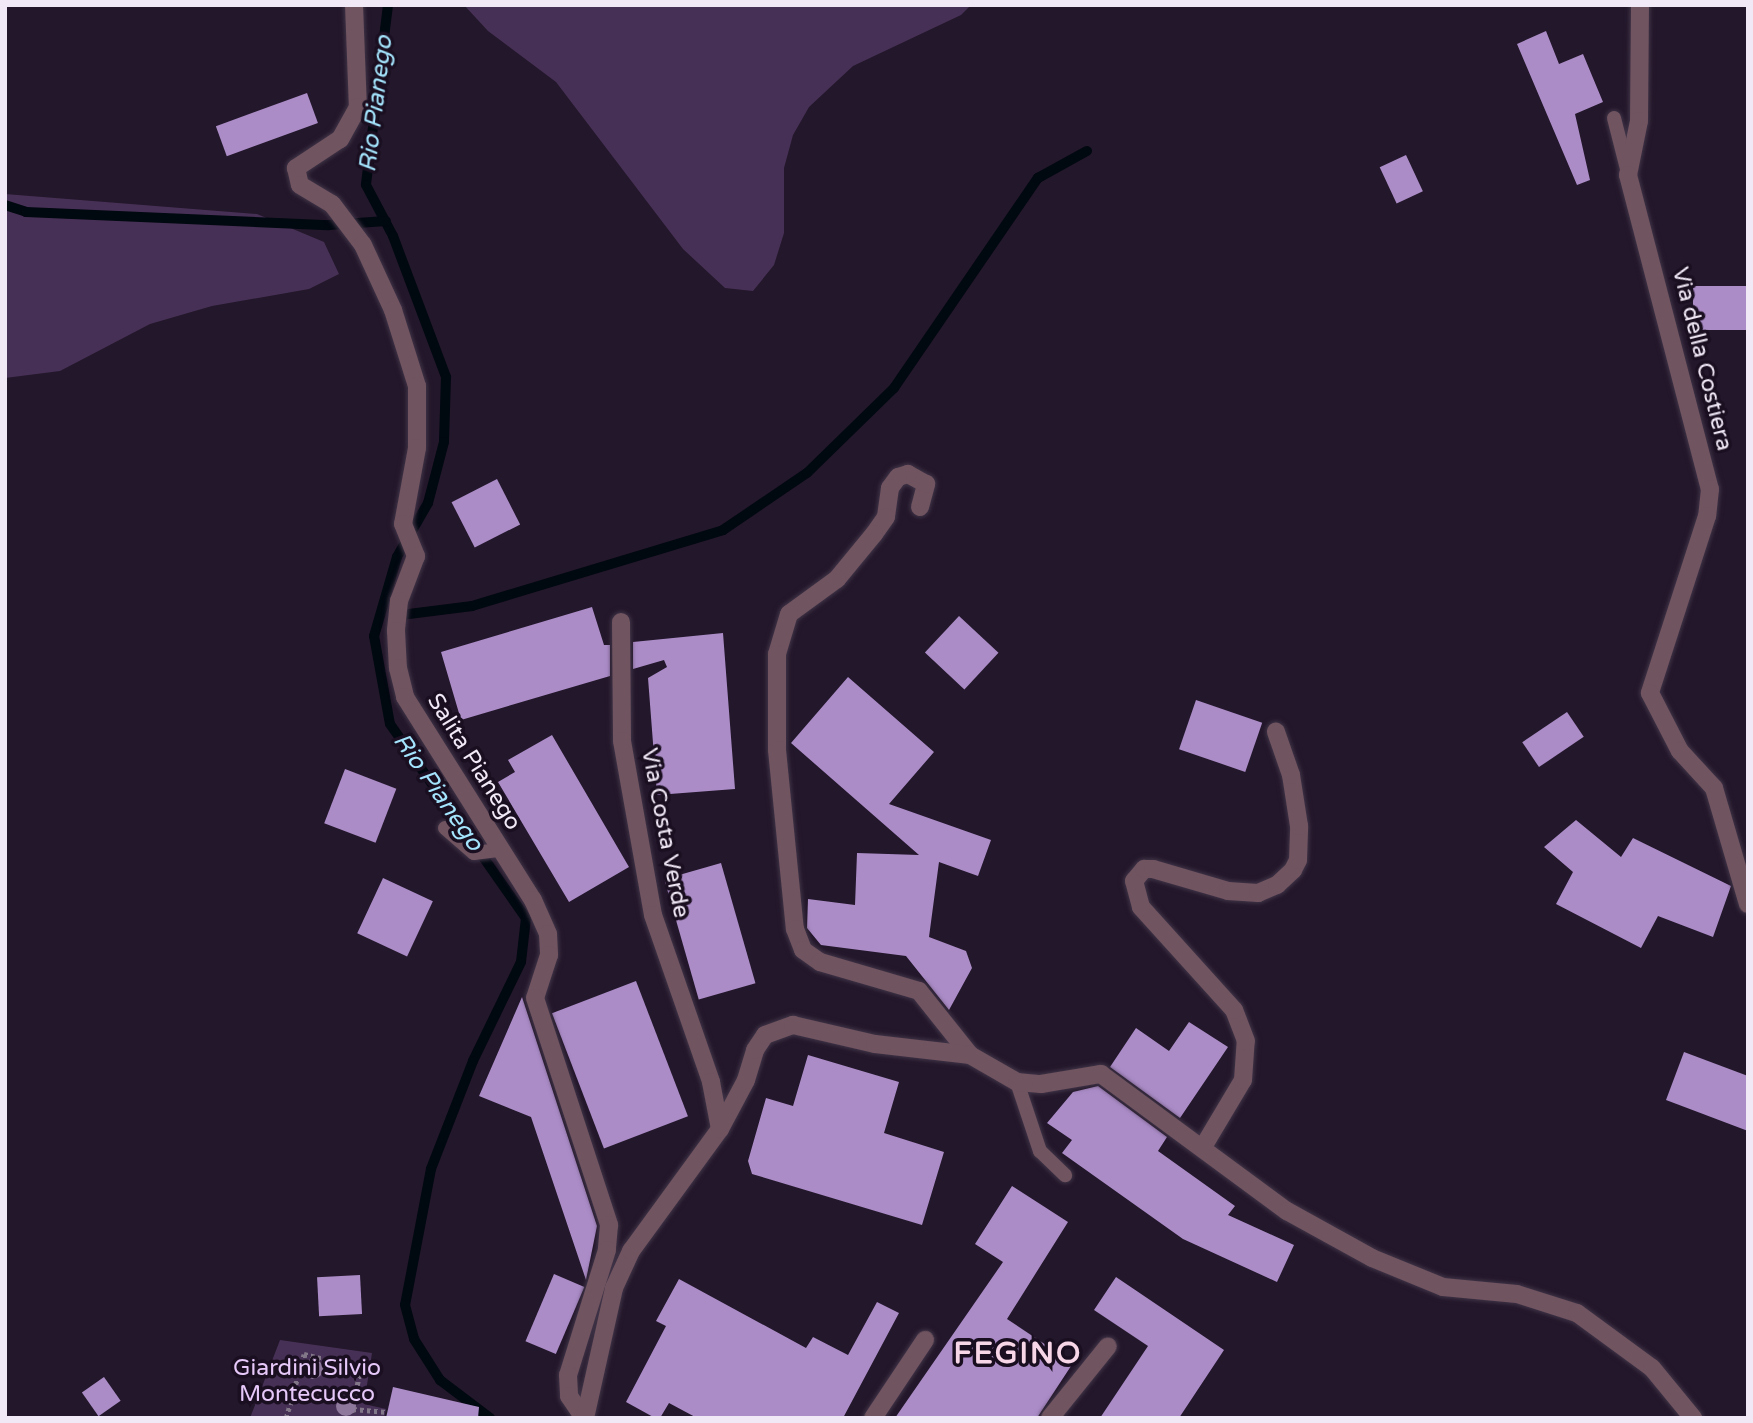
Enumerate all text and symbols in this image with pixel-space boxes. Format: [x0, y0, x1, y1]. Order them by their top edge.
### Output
water label: Rio Pianego [353, 34, 399, 174]
street label: Via della Costiera [1666, 264, 1738, 454]
street label: Salita Pianego [421, 689, 527, 835]
water label: Rio Pianego [387, 728, 489, 856]
street label: Via Costa Verde [635, 746, 695, 920]
district label: FEGINO [954, 1336, 1082, 1372]
park label: Giardini Silvio Montecucco [233, 1354, 381, 1408]

